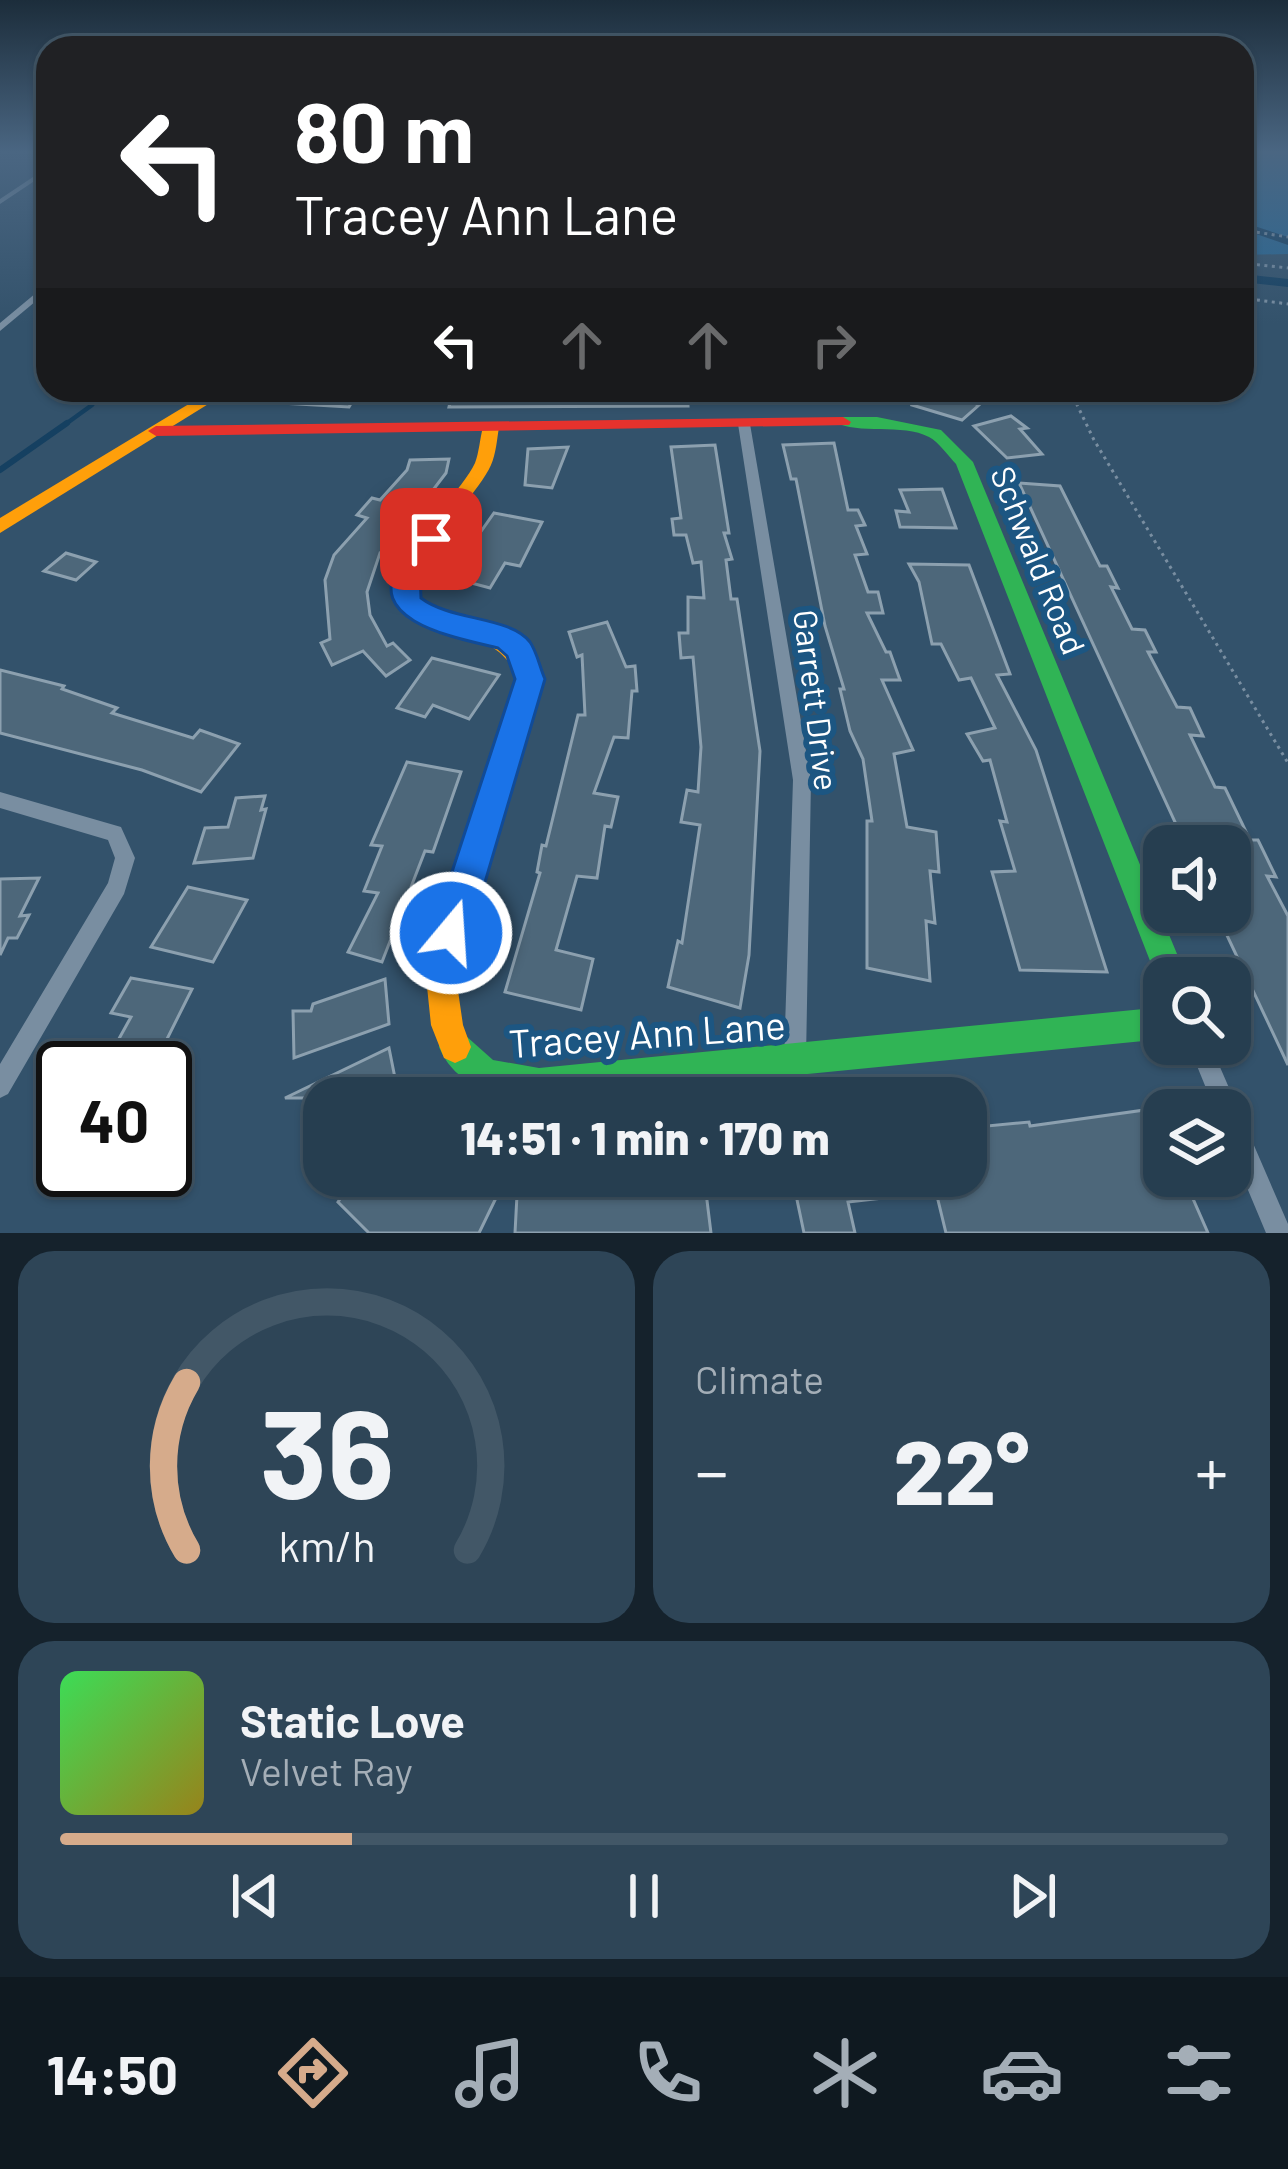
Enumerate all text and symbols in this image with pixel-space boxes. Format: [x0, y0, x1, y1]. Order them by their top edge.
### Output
text: 80 m [294, 79, 474, 180]
icon: left [96, 84, 252, 240]
text: Tracey Ann Lane [294, 181, 678, 246]
icon: left [423, 312, 489, 378]
icon: ahead [549, 312, 615, 378]
icon: ahead [675, 312, 741, 378]
icon: right [801, 312, 867, 378]
street label: Schwald Road [983, 460, 1095, 660]
pin [380, 488, 482, 590]
icon: arrive [398, 506, 464, 572]
street label: Garrett Drive [786, 607, 848, 793]
map controls [1143, 825, 1251, 1197]
button: sound [1143, 825, 1251, 933]
position arrow [388, 870, 514, 996]
button: search [1143, 957, 1251, 1065]
street label: Tracey Ann Lane [507, 1000, 787, 1066]
speed limit sign: 40 [36, 1041, 192, 1197]
button: layers [1143, 1089, 1251, 1197]
text: 14:51 · 1 min · 170 m [460, 1110, 830, 1164]
text: Climate [695, 1355, 824, 1402]
text: 36 [259, 1374, 394, 1524]
text: 22° [894, 1415, 1029, 1523]
text: − [695, 1430, 728, 1509]
text: + [1195, 1430, 1228, 1509]
text: km/h [278, 1519, 375, 1571]
text: Static Love [240, 1693, 465, 1747]
text: Velvet Ray [240, 1747, 413, 1794]
icon: previous [222, 1863, 288, 1929]
icon: pause [611, 1863, 677, 1929]
icon: next [1000, 1863, 1066, 1929]
icon: directions [271, 2031, 355, 2115]
icon: music [448, 2031, 532, 2115]
icon: phone [626, 2031, 710, 2115]
icon: climate [803, 2031, 887, 2115]
icon: car [980, 2031, 1064, 2115]
icon: filters [1157, 2031, 1241, 2115]
text: 14:50 [47, 2041, 178, 2106]

